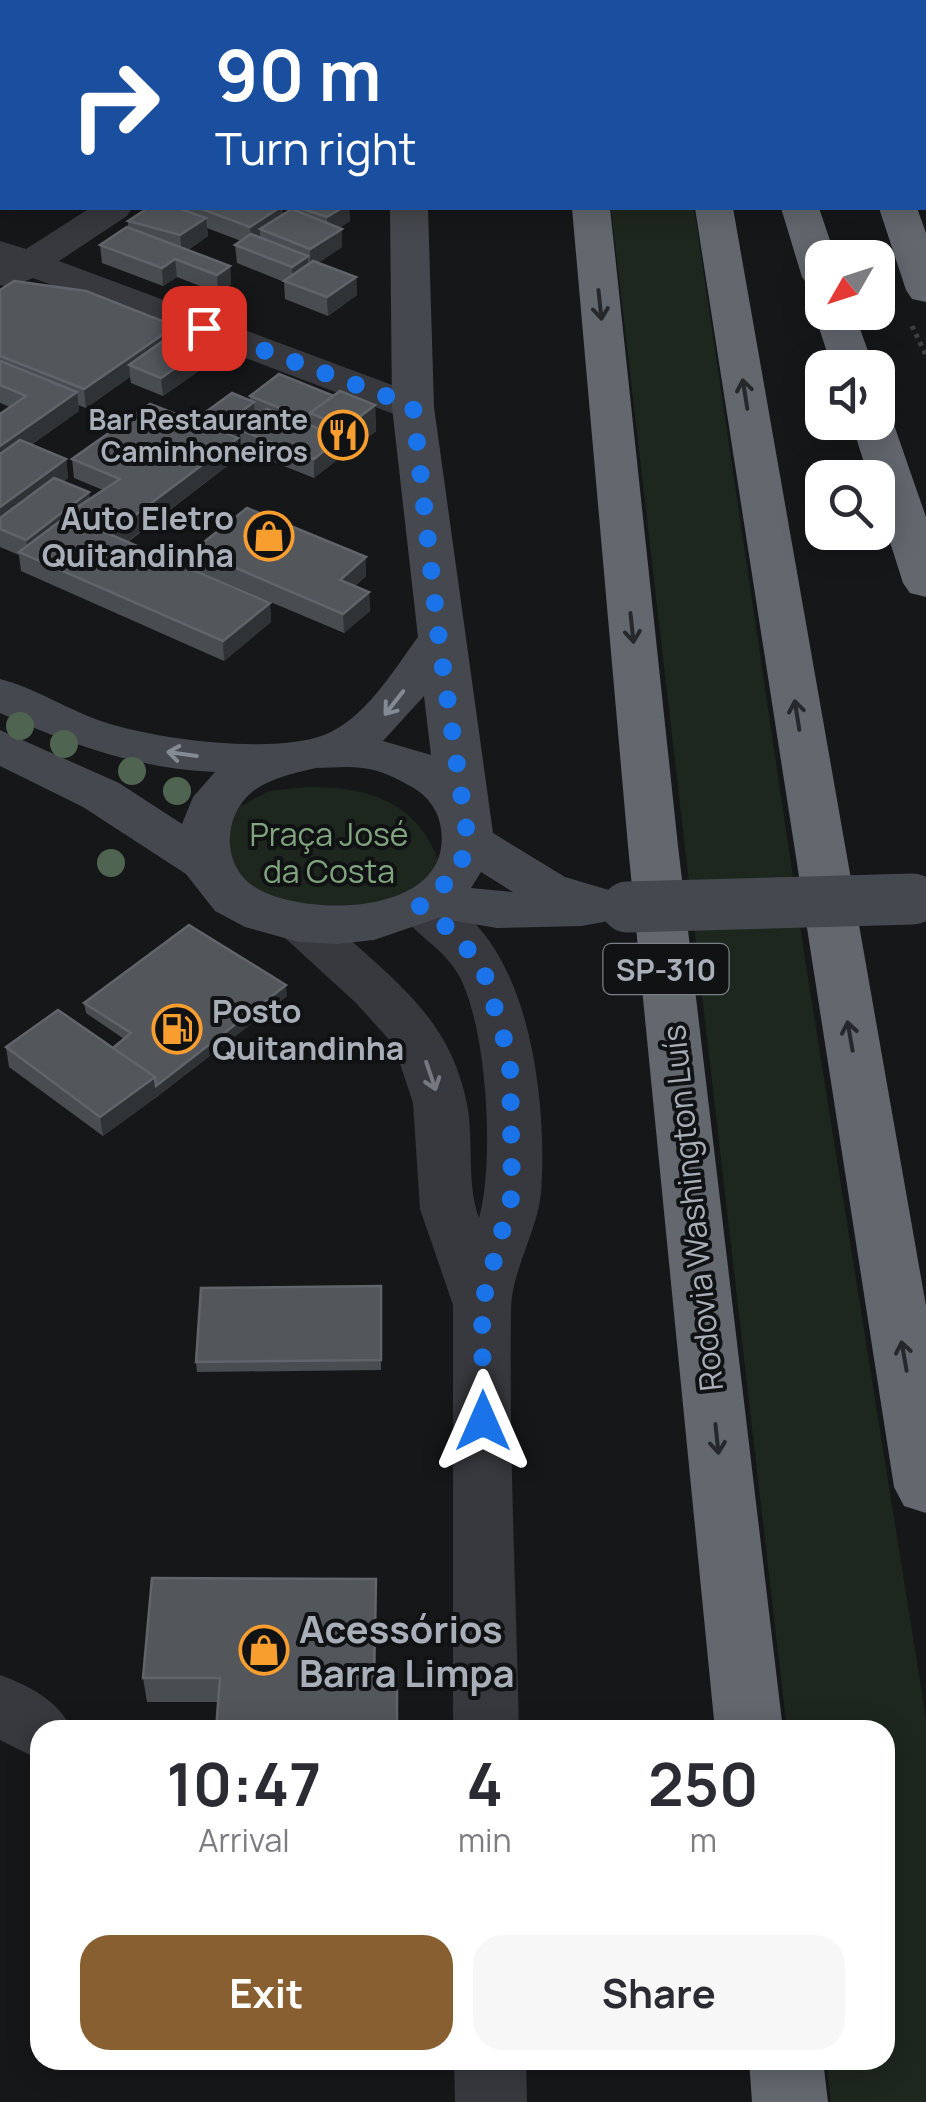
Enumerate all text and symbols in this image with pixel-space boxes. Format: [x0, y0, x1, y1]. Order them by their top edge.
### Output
text: 90 m [215, 26, 382, 122]
icon: right [50, 40, 180, 170]
text: Turn right [215, 117, 416, 179]
north arrow [805, 240, 895, 330]
map controls [805, 240, 895, 550]
pin [162, 286, 247, 371]
one-way arrow [591, 288, 610, 320]
icon: arrive [177, 301, 232, 356]
button: sound [805, 350, 895, 440]
one-way arrow [735, 379, 754, 411]
place label: Bar Restaurante Caminhoneiros [88, 400, 308, 470]
restaurant icon: Bar Restaurante Caminhoneiros [317, 409, 369, 461]
button: search [805, 460, 895, 550]
place label: Auto Eletro Quitandinha [42, 496, 234, 577]
shop icon: Auto Eletro Quitandinha [243, 510, 295, 562]
one-way arrow [622, 611, 641, 644]
one-way arrow [383, 689, 404, 716]
one-way arrow [787, 699, 806, 732]
one-way arrow [166, 744, 199, 763]
park label: Praça José da Costa [250, 812, 408, 893]
road number: SP-310 [604, 944, 728, 994]
place label: Posto Quitandinha [212, 989, 404, 1070]
fuel station icon: Posto Quitandinha [151, 1003, 203, 1055]
one-way arrow [840, 1020, 859, 1053]
street label: Rodovia Washington Luís [651, 1023, 733, 1393]
one-way arrow [423, 1060, 441, 1091]
one-way arrow [894, 1341, 913, 1373]
position arrow [431, 1369, 535, 1473]
one-way arrow [708, 1422, 727, 1454]
place label: Acessórios Barra Limpa [299, 1602, 515, 1698]
shop icon: Acessórios Barra Limpa [238, 1624, 290, 1676]
text: 10:47 [167, 1742, 321, 1824]
text: 4 [466, 1742, 503, 1824]
text: 250 [648, 1742, 758, 1824]
text: Arrival [198, 1818, 290, 1862]
text: min [458, 1818, 512, 1862]
text: m [690, 1818, 717, 1862]
button: Exit [80, 1935, 453, 2050]
button: Share [473, 1935, 845, 2050]

